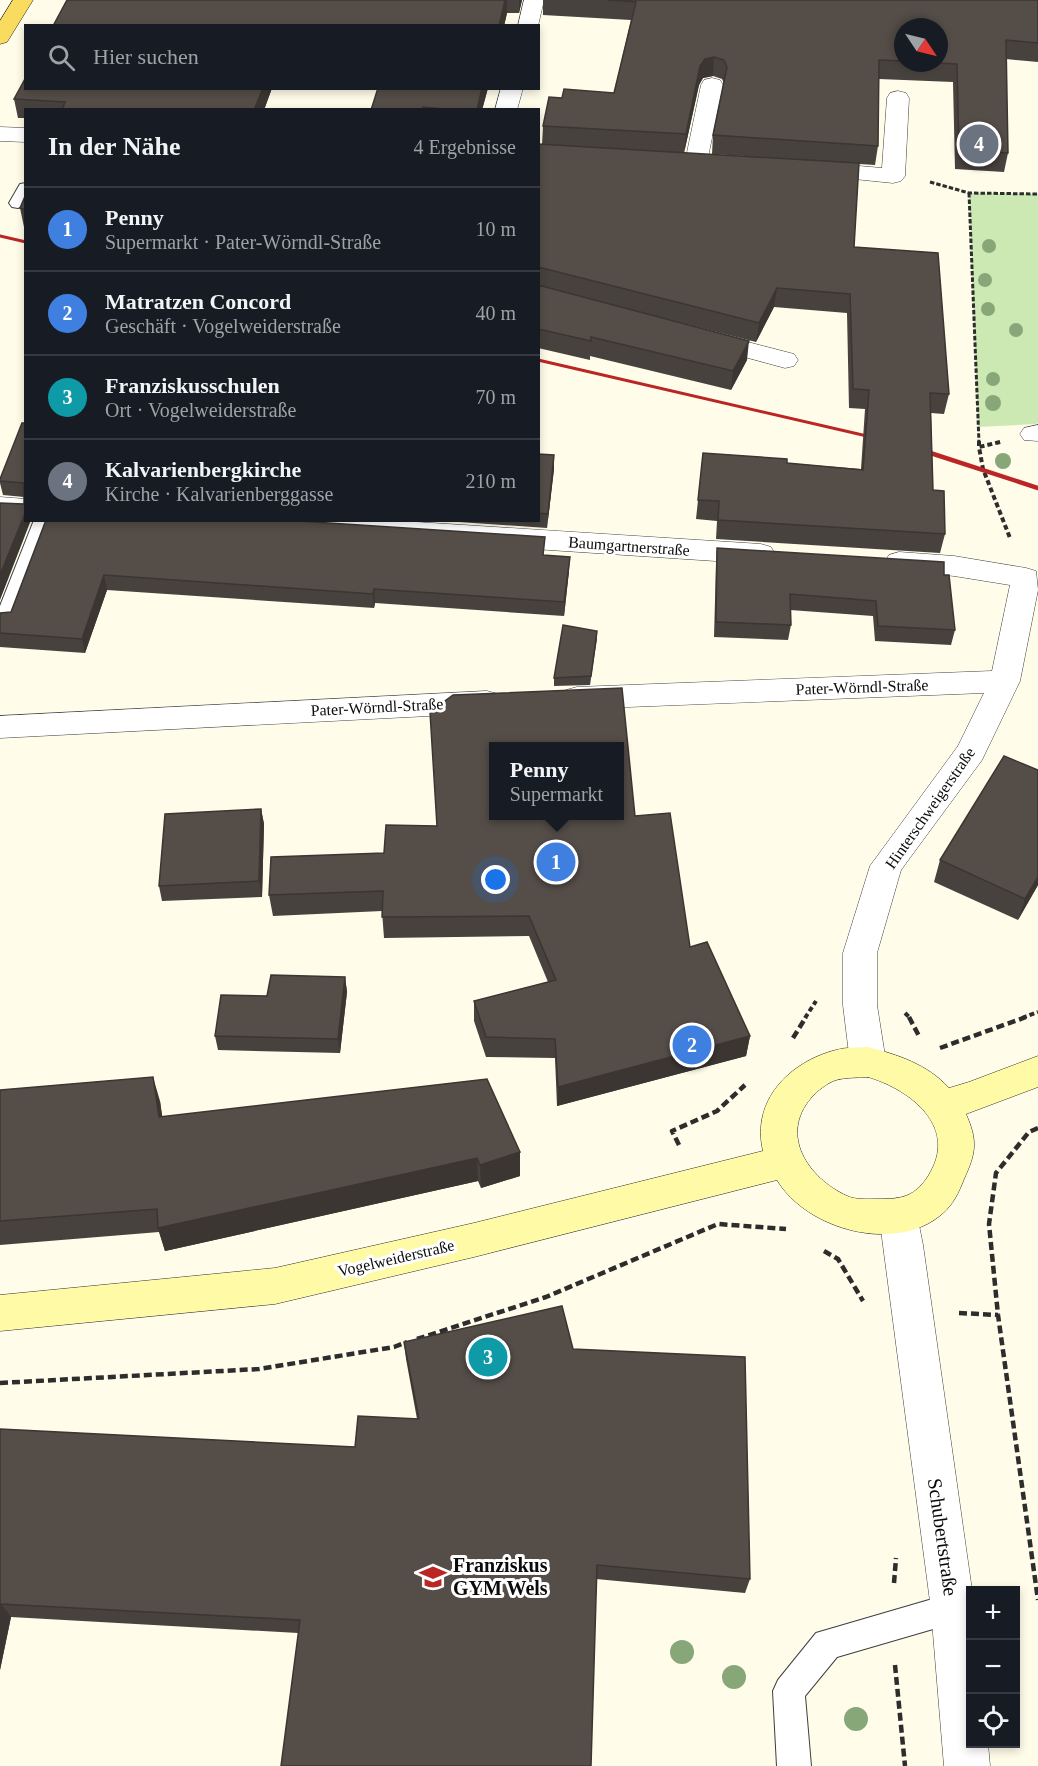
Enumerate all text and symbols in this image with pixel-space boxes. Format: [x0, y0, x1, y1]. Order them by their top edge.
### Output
north arrow [894, 18, 948, 72]
search box [24, 24, 540, 90]
icon: search [45, 41, 78, 74]
text: Hier suchen [93, 44, 199, 69]
pin: 4 [960, 122, 998, 166]
text: In der Nähe [48, 132, 180, 161]
text: 4 Ergebnisse [414, 136, 516, 158]
text: Penny [105, 205, 164, 230]
text: 1 [63, 218, 73, 240]
text: 10 m [475, 218, 516, 240]
text: Supermarkt · Pater-Wörndl-Straße [105, 231, 381, 253]
text: Matratzen Concord [105, 289, 291, 314]
text: 2 [63, 302, 73, 324]
text: 40 m [475, 302, 516, 324]
text: Geschäft · Vogelweiderstraße [105, 315, 341, 337]
text: Franziskusschulen [105, 373, 280, 398]
text: 3 [63, 386, 73, 408]
text: 70 m [475, 386, 516, 408]
text: Ort · Vogelweiderstraße [105, 399, 296, 421]
text: Kalvarienbergkirche [105, 457, 301, 482]
text: 4 [63, 470, 73, 492]
text: 210 m [465, 470, 516, 492]
text: Kirche · Kalvarienberggasse [105, 483, 333, 505]
street label: Baumgartnerstraße [568, 533, 690, 560]
street label: Pater-Wörndl-Straße [795, 676, 929, 698]
street label: Pater-Wörndl-Straße [310, 695, 444, 719]
popup [489, 742, 624, 820]
street label: Hinterschweigerstraße [882, 744, 979, 872]
text: Penny [510, 757, 569, 782]
text: Supermarkt [510, 783, 603, 805]
pin: 1 [536, 840, 576, 884]
your location [481, 865, 510, 894]
pin: 2 [672, 1022, 712, 1068]
street label: Vogelweiderstraße [336, 1236, 456, 1281]
pin: 3 [468, 1334, 508, 1380]
street label: Schubertstraße [924, 1477, 962, 1597]
place label: Franziskus GYM Wels [453, 1554, 548, 1599]
school or university icon: Franziskus GYM Wels [418, 1562, 448, 1592]
map controls [966, 1586, 1020, 1748]
button: + [966, 1586, 1020, 1640]
button: − [966, 1640, 1020, 1694]
button: locate [966, 1694, 1020, 1748]

